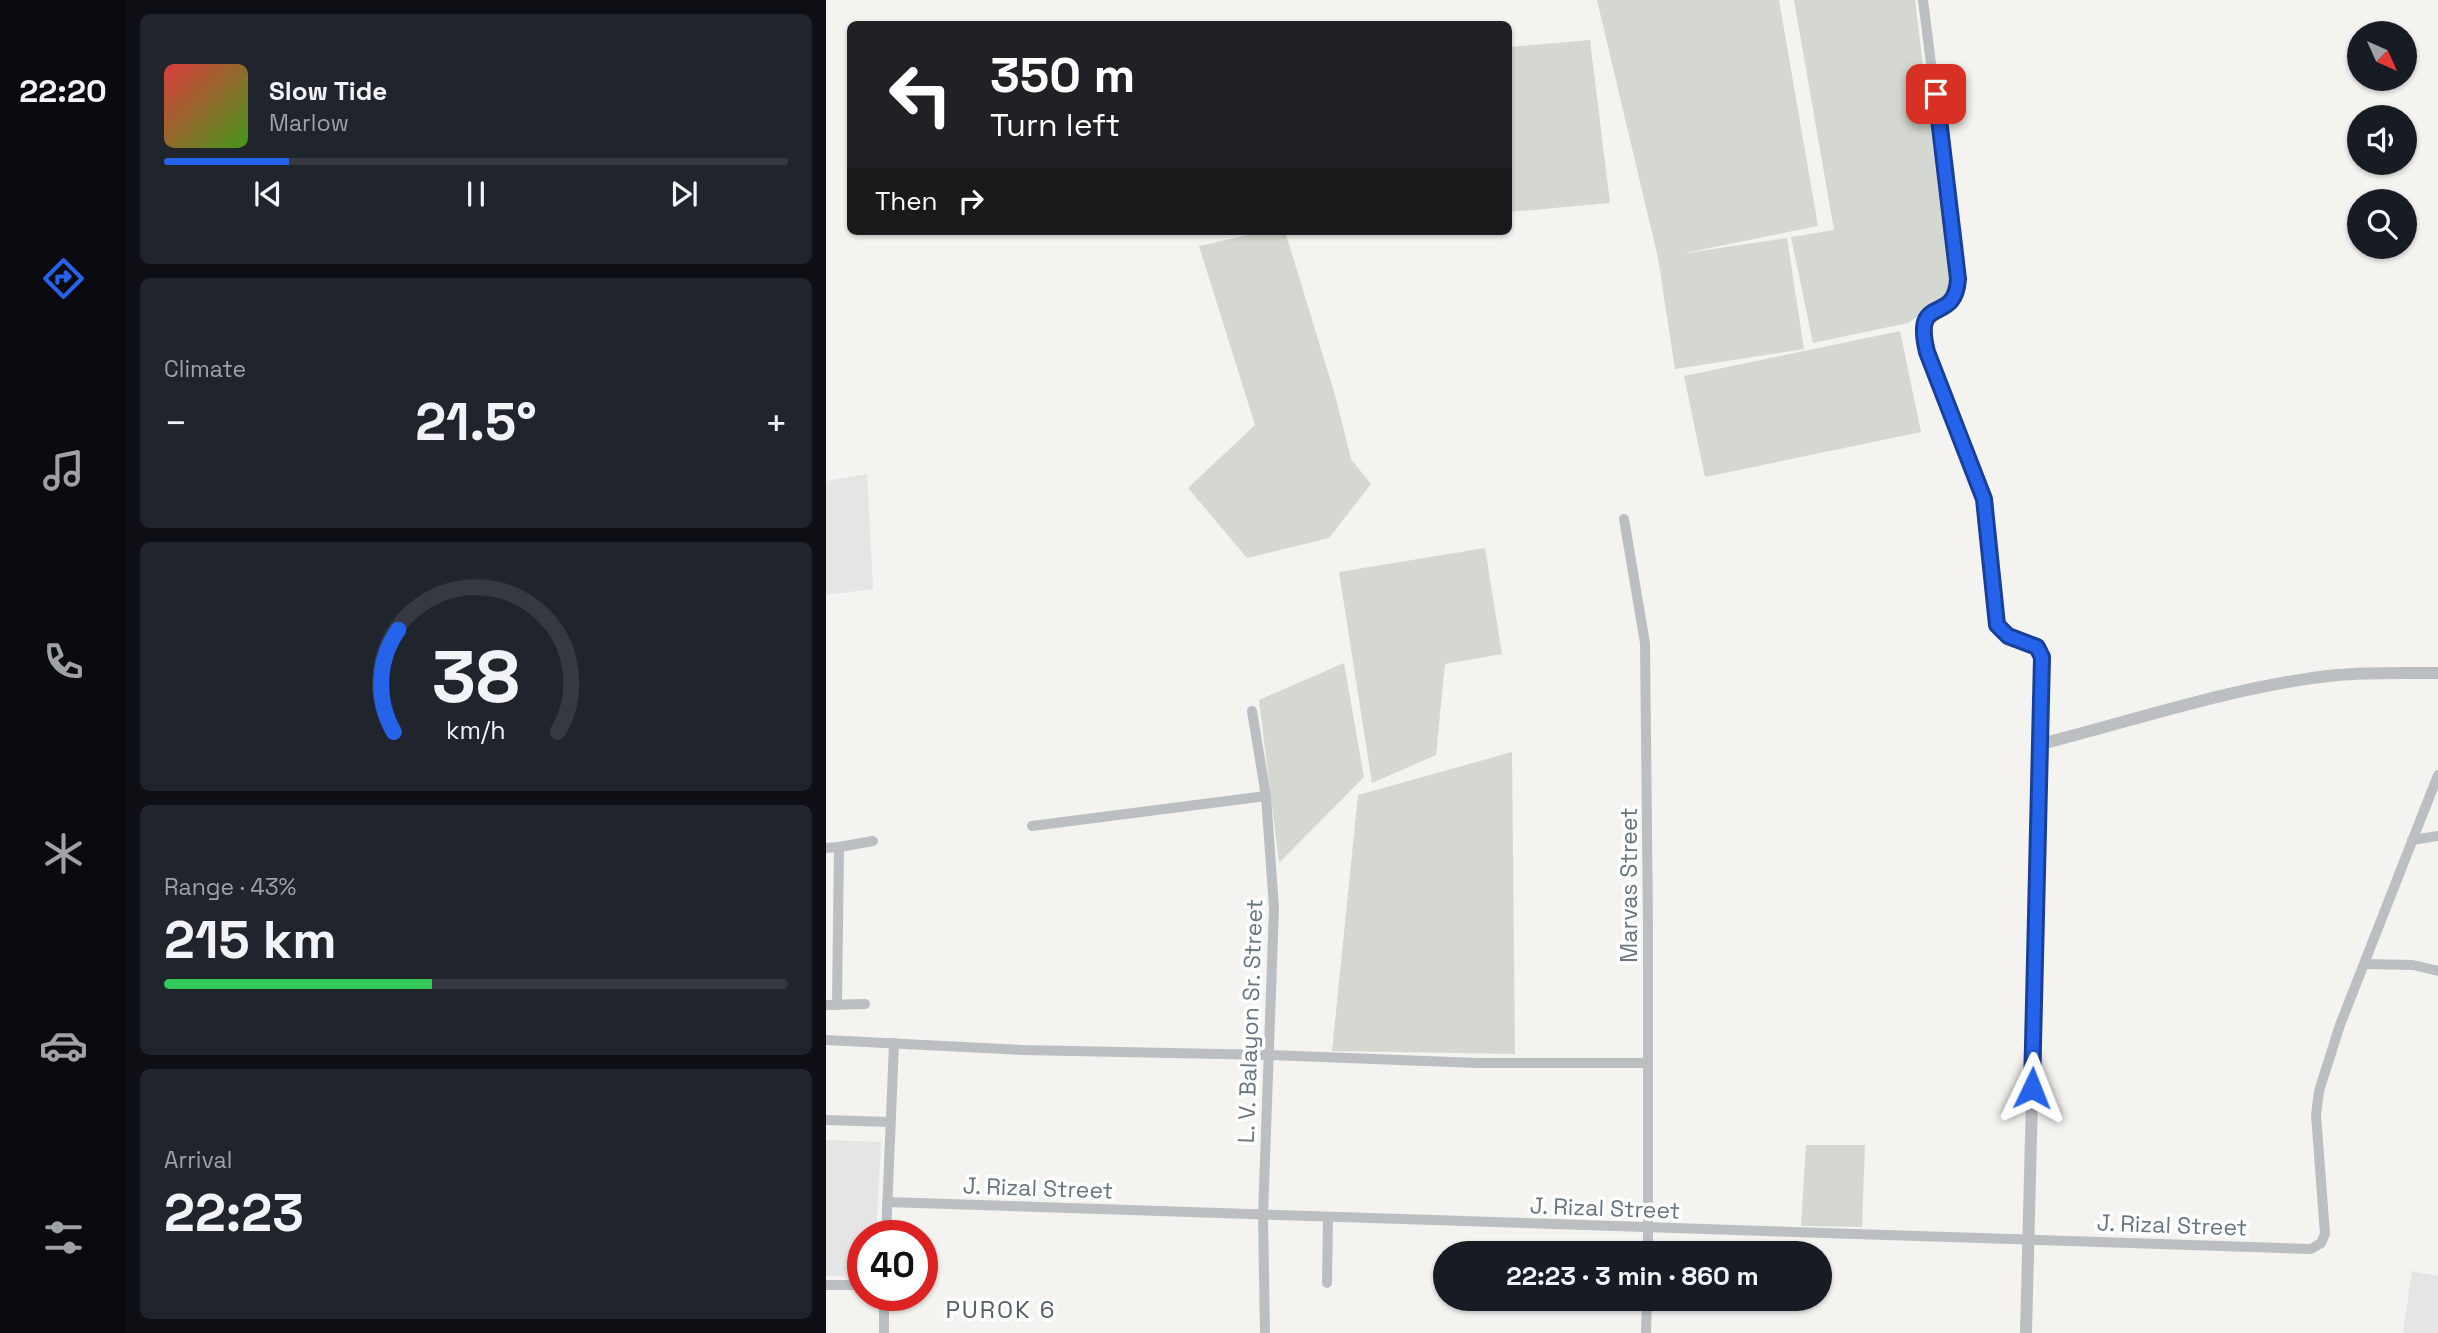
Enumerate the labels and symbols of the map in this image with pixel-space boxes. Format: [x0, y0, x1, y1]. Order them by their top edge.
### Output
north arrow [2347, 21, 2417, 91]
pin [1906, 64, 1966, 124]
street label: Marvas Street [1614, 807, 1644, 963]
street label: L. V. Balayon Sr. Street [1231, 898, 1269, 1144]
position arrow [1995, 1051, 2069, 1125]
street label: J. Rizal Street [962, 1170, 1114, 1206]
street label: J. Rizal Street [1529, 1190, 1681, 1226]
street label: J. Rizal Street [2096, 1207, 2248, 1243]
speed limit sign: 40 [847, 1220, 938, 1311]
district label: PUROK 6 [945, 1294, 1057, 1325]

